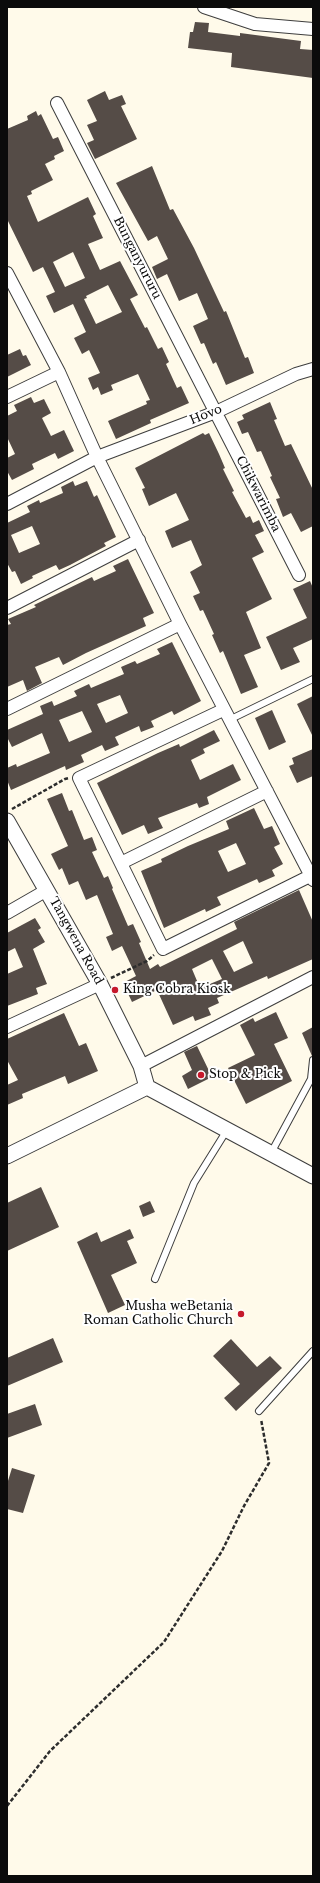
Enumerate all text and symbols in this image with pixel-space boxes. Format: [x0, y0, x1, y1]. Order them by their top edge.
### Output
street label: Bunganyururu [110, 214, 164, 302]
street label: Hovo [188, 402, 224, 428]
street label: Chikwarimba [233, 454, 283, 534]
street label: Tangwena Road [46, 895, 106, 987]
place label: King Cobra Kiosk [123, 983, 231, 997]
marker: King Cobra Kiosk [110, 985, 120, 995]
place label: Stop & Pick [209, 1068, 281, 1082]
marker: Stop & Pick [196, 1070, 206, 1080]
place label: Musha weBetania Roman Catholic Church [84, 1300, 233, 1328]
marker: Musha weBetania Roman Catholic Church [236, 1309, 246, 1319]

